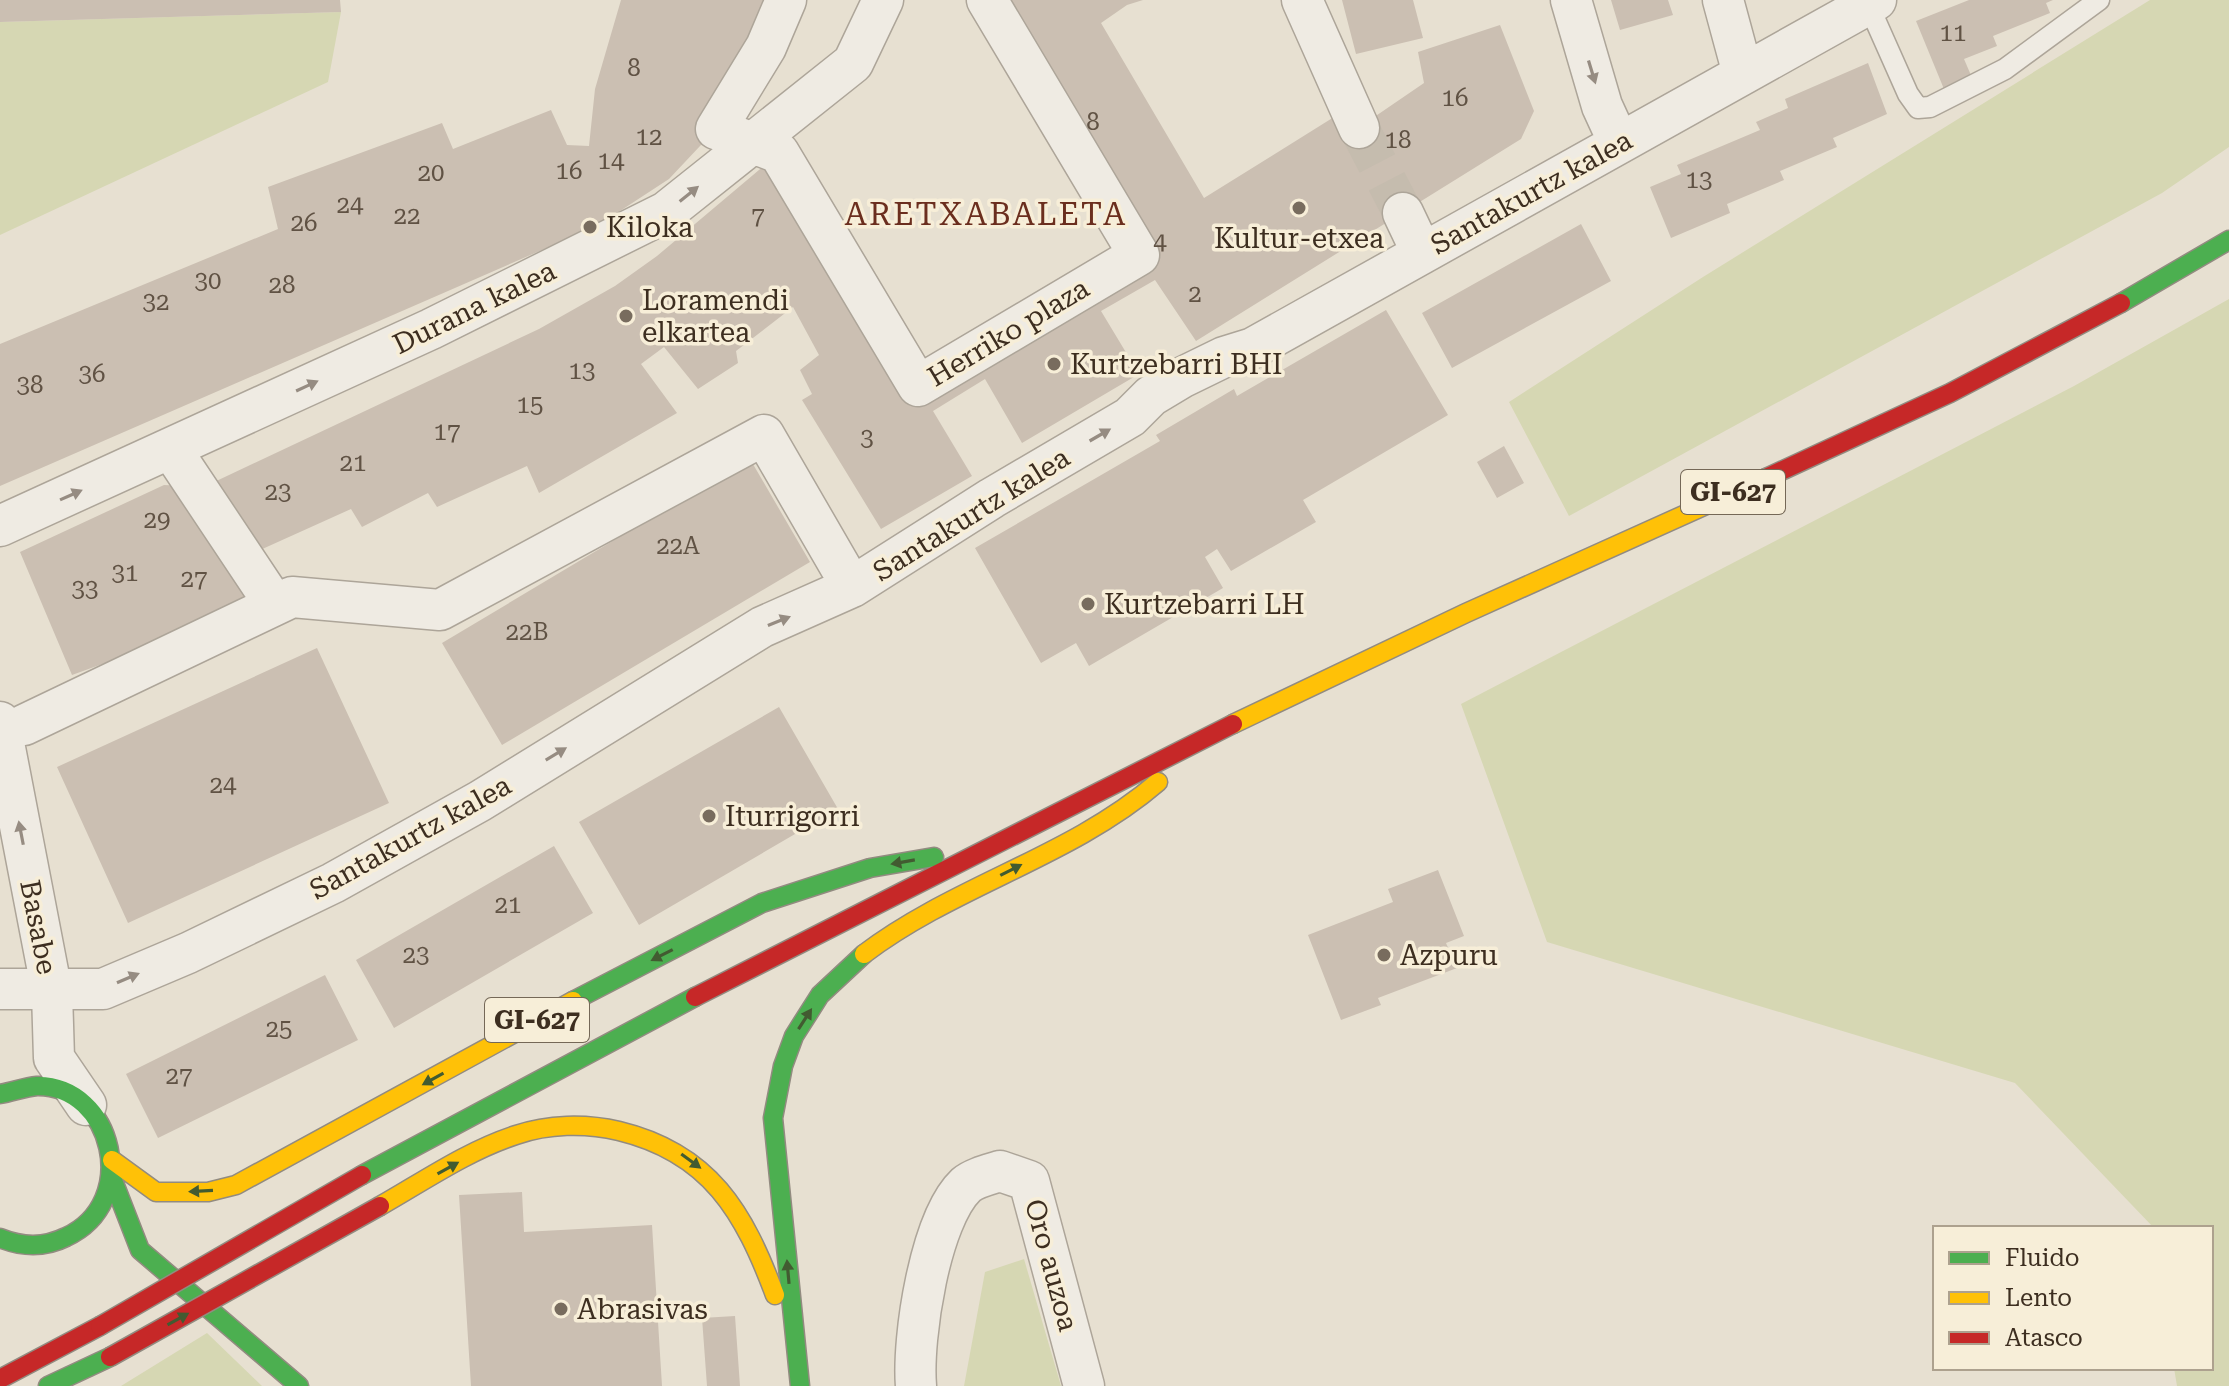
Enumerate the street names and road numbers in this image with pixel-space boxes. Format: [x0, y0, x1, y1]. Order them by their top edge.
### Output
street label: Santakurtz kalea [1425, 123, 1638, 261]
street label: Durana kalea [388, 254, 561, 361]
street label: Herriko plaza [922, 271, 1095, 393]
street label: Santakurtz kalea [867, 441, 1075, 588]
road number: GI-627 [1681, 470, 1785, 514]
street label: Santakurtz kalea [304, 768, 517, 906]
street label: Basabe [13, 877, 64, 977]
road number: GI-627 [485, 998, 589, 1042]
street label: Oro auzoa [1018, 1195, 1085, 1335]

